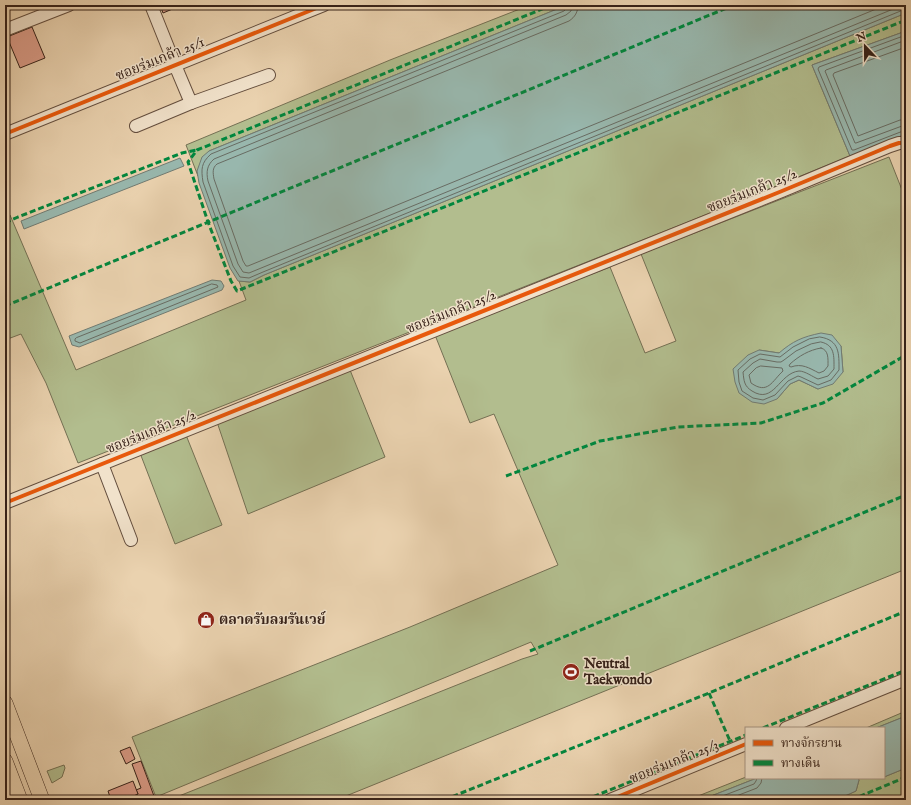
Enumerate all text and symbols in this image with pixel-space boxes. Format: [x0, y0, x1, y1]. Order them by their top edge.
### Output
north arrow [845, 26, 885, 66]
text: N [854, 29, 869, 46]
street label: ซอยร่มเกล้า 25/1 [113, 33, 207, 85]
street label: ซอยร่มเกล้า 25/2 [704, 165, 800, 217]
street label: ซอยร่มเกล้า 25/2 [403, 286, 499, 338]
street label: ซอยร่มเกล้า 25/2 [103, 406, 199, 458]
shop icon: ตลาดรับลมรันเวย์ [196, 610, 216, 630]
place label: ตลาดรับลมรันเวย์ [219, 610, 327, 629]
place label: Neutral Taekwondo [583, 655, 653, 689]
sports icon: Neutral Taekwondo [561, 662, 581, 682]
legend [745, 727, 885, 779]
street label: ซอยร่มเกล้า 25/3 [627, 736, 721, 788]
text: ทางจักรยาน [781, 736, 842, 751]
text: ทางเดิน [781, 756, 820, 771]

